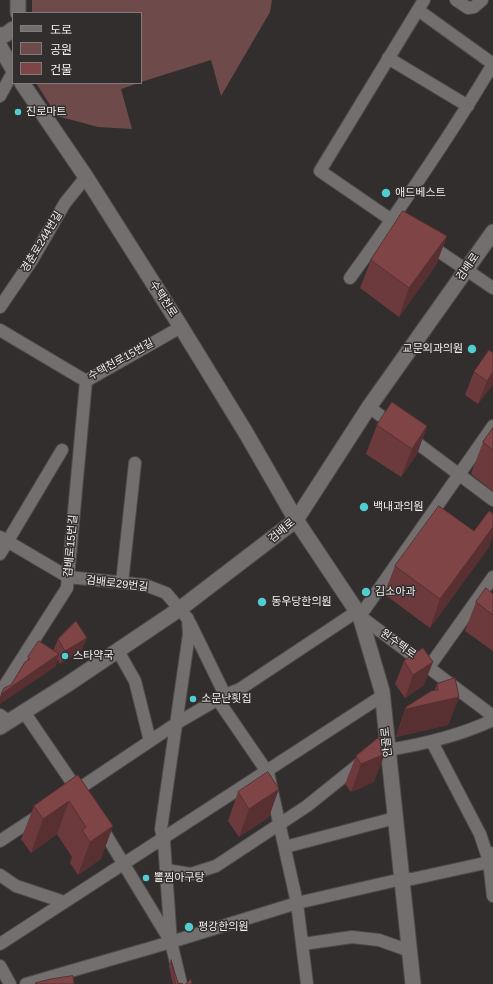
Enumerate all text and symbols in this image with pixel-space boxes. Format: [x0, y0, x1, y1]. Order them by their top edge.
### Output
legend [12, 12, 142, 84]
text: 도로 [50, 23, 72, 37]
text: 공원 [50, 43, 72, 57]
text: 건물 [50, 63, 72, 77]
place label: 진로마트 [26, 105, 66, 119]
marker: 진로마트 [13, 107, 23, 117]
place label: 애드베스트 [395, 186, 446, 200]
marker: 애드베스트 [380, 187, 392, 199]
street label: 경춘로244번길 [19, 209, 65, 275]
street label: 검배로 [454, 251, 482, 283]
street label: 수택천로 [146, 278, 180, 320]
street label: 수택천로15번길 [86, 337, 156, 383]
place label: 교문외과의원 [402, 342, 463, 356]
marker: 교문외과의원 [466, 343, 478, 355]
place label: 백내과의원 [373, 500, 424, 514]
marker: 백내과의원 [358, 501, 370, 513]
street label: 검배로15번길 [62, 514, 80, 578]
street label: 검배로 [266, 516, 298, 546]
street label: 검배로29번길 [85, 574, 149, 594]
place label: 김소아과 [375, 585, 415, 599]
marker: 김소아과 [360, 586, 372, 598]
place label: 동우당한의원 [271, 595, 332, 609]
marker: 동우당한의원 [256, 596, 268, 608]
street label: 원수택로 [378, 627, 418, 661]
place label: 스타약국 [73, 649, 113, 663]
marker: 스타약국 [60, 651, 70, 661]
place label: 소문난횟집 [201, 692, 252, 706]
marker: 소문난횟집 [188, 694, 198, 704]
street label: 안골로 [379, 726, 395, 758]
place label: 뽈찜아구탕 [154, 871, 205, 885]
marker: 뽈찜아구탕 [141, 873, 151, 883]
place label: 평강한의원 [198, 920, 249, 934]
marker: 평강한의원 [183, 921, 195, 933]

